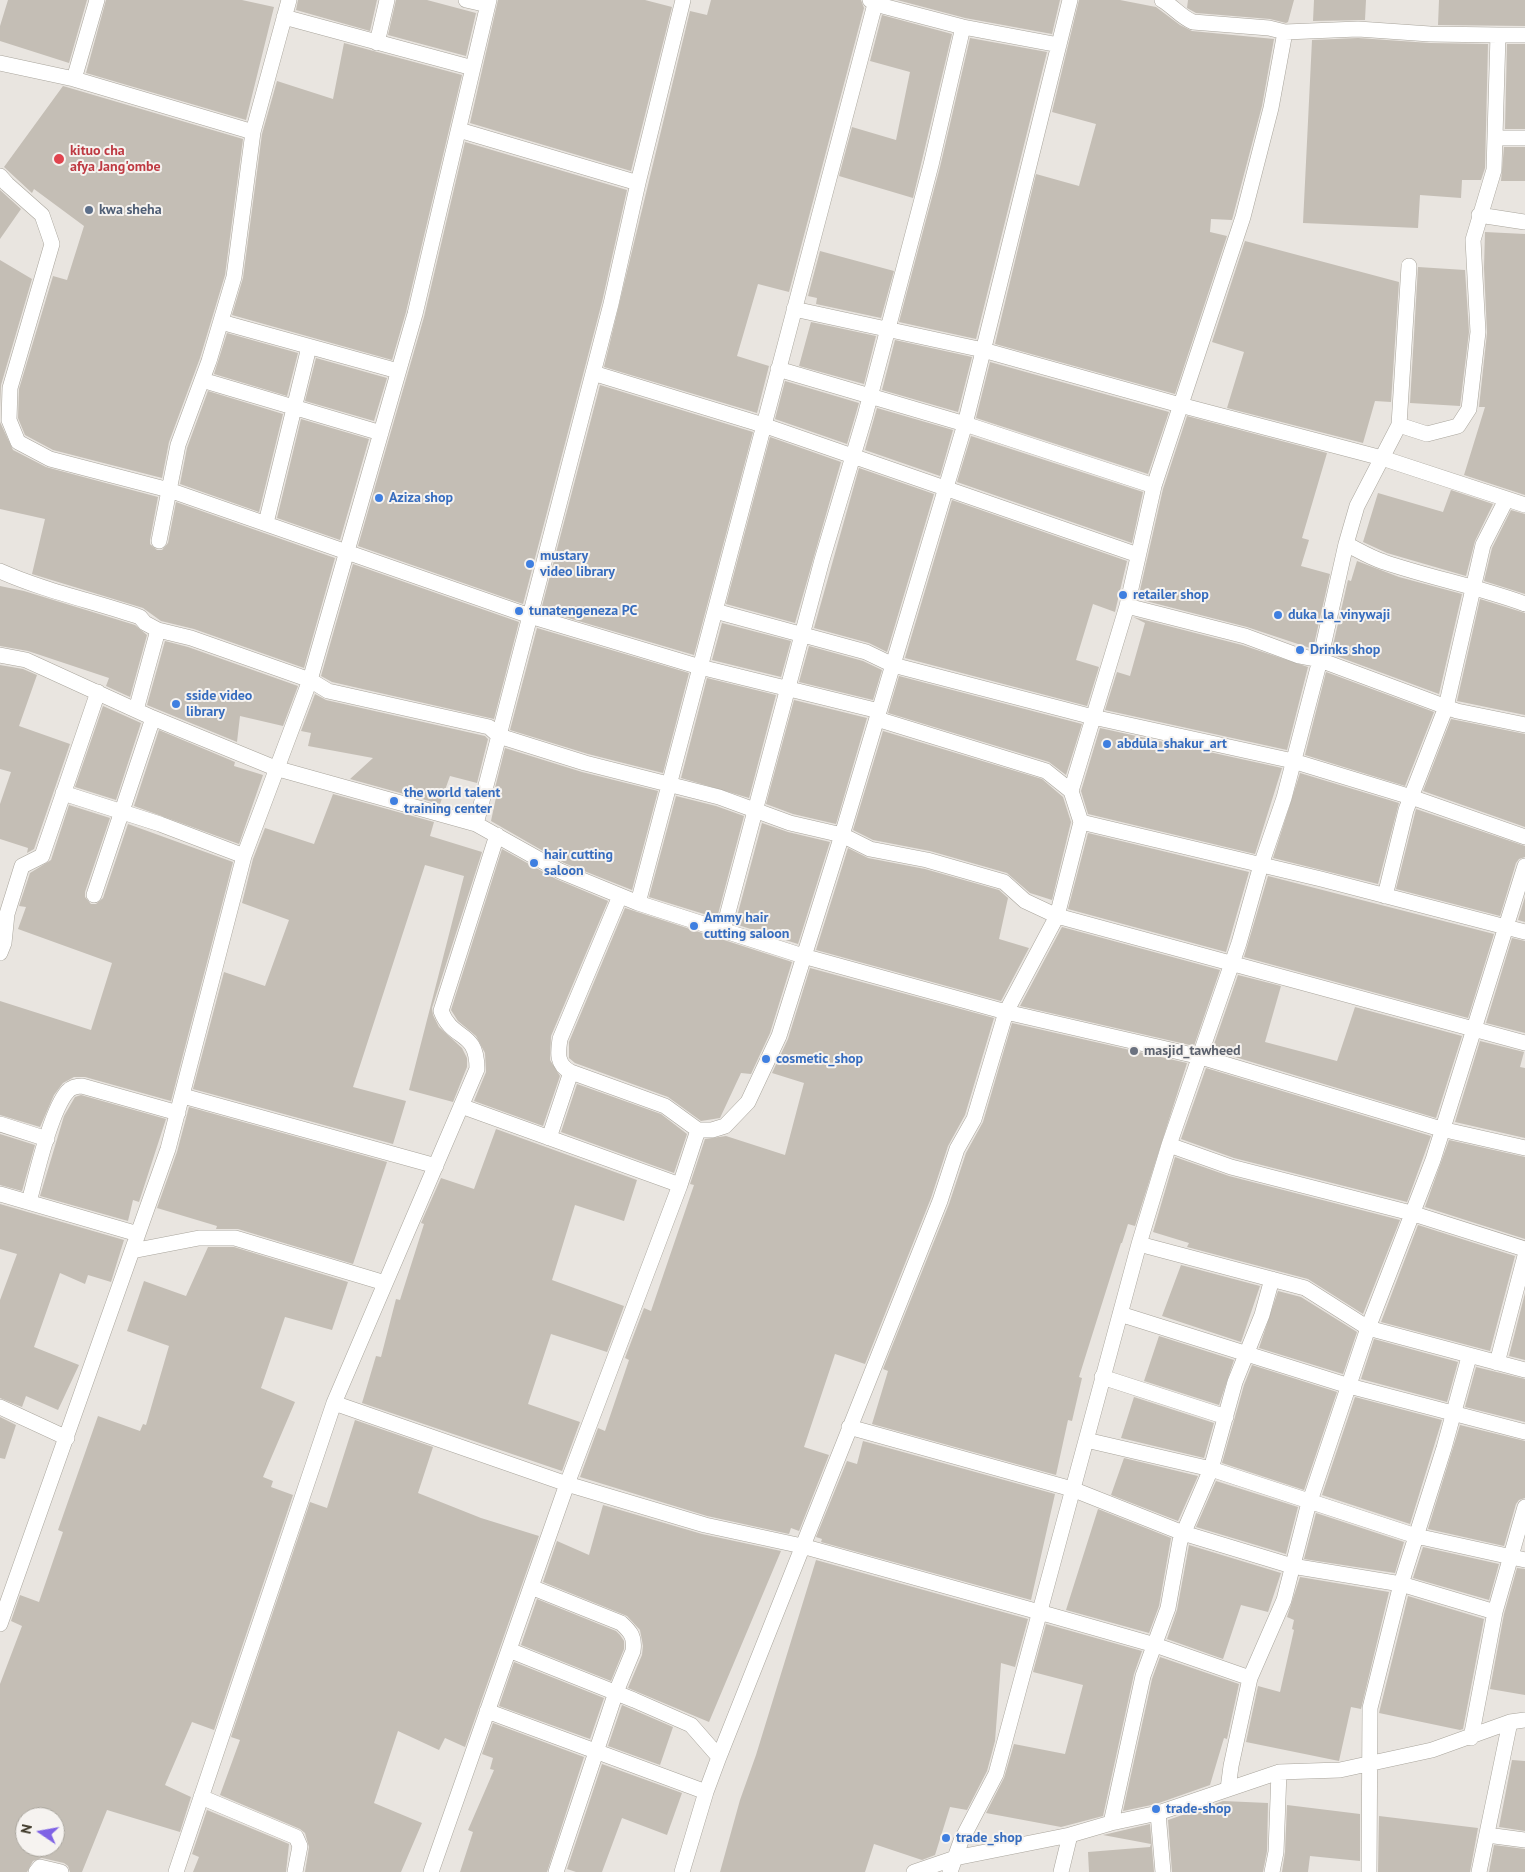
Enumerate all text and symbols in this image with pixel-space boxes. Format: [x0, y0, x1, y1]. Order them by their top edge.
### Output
place label: kituo cha afya Jang'ombe [70, 143, 161, 176]
marker: kituo cha afya Jang'ombe [52, 152, 66, 166]
place label: kwa sheha [99, 202, 162, 218]
marker: kwa sheha [83, 204, 95, 216]
place label: Aziza shop [389, 490, 453, 506]
marker: Aziza shop [373, 492, 385, 504]
place label: mustary video library [540, 548, 615, 580]
marker: mustary video library [524, 558, 536, 570]
place label: retailer shop [1133, 587, 1209, 603]
marker: retailer shop [1117, 589, 1129, 601]
place label: tunatengeneza PC [529, 603, 637, 619]
marker: tunatengeneza PC [513, 605, 525, 617]
place label: duka_la_vinywaji [1288, 607, 1390, 623]
marker: duka_la_vinywaji [1272, 609, 1284, 621]
place label: Drinks shop [1310, 642, 1380, 658]
marker: Drinks shop [1294, 644, 1306, 656]
place label: sside video library [186, 688, 252, 720]
marker: sside video library [170, 698, 182, 710]
place label: abdula_shakur_art [1117, 736, 1227, 752]
marker: abdula_shakur_art [1101, 738, 1113, 750]
place label: the world talent training center [404, 785, 500, 818]
marker: the world talent training center [388, 795, 400, 807]
place label: hair cutting saloon [544, 847, 613, 880]
marker: hair cutting saloon [528, 857, 540, 869]
place label: Ammy hair cutting saloon [704, 910, 789, 942]
marker: Ammy hair cutting saloon [688, 920, 700, 932]
place label: masjid_tawheed [1144, 1043, 1241, 1059]
marker: masjid_tawheed [1128, 1045, 1140, 1057]
place label: cosmetic_shop [776, 1051, 863, 1067]
marker: cosmetic_shop [760, 1053, 772, 1065]
place label: trade-shop [1166, 1801, 1231, 1817]
marker: trade-shop [1150, 1803, 1162, 1815]
north arrow [15, 1807, 65, 1857]
text: N [17, 1823, 36, 1835]
place label: trade_shop [956, 1830, 1022, 1846]
marker: trade_shop [940, 1832, 952, 1844]

